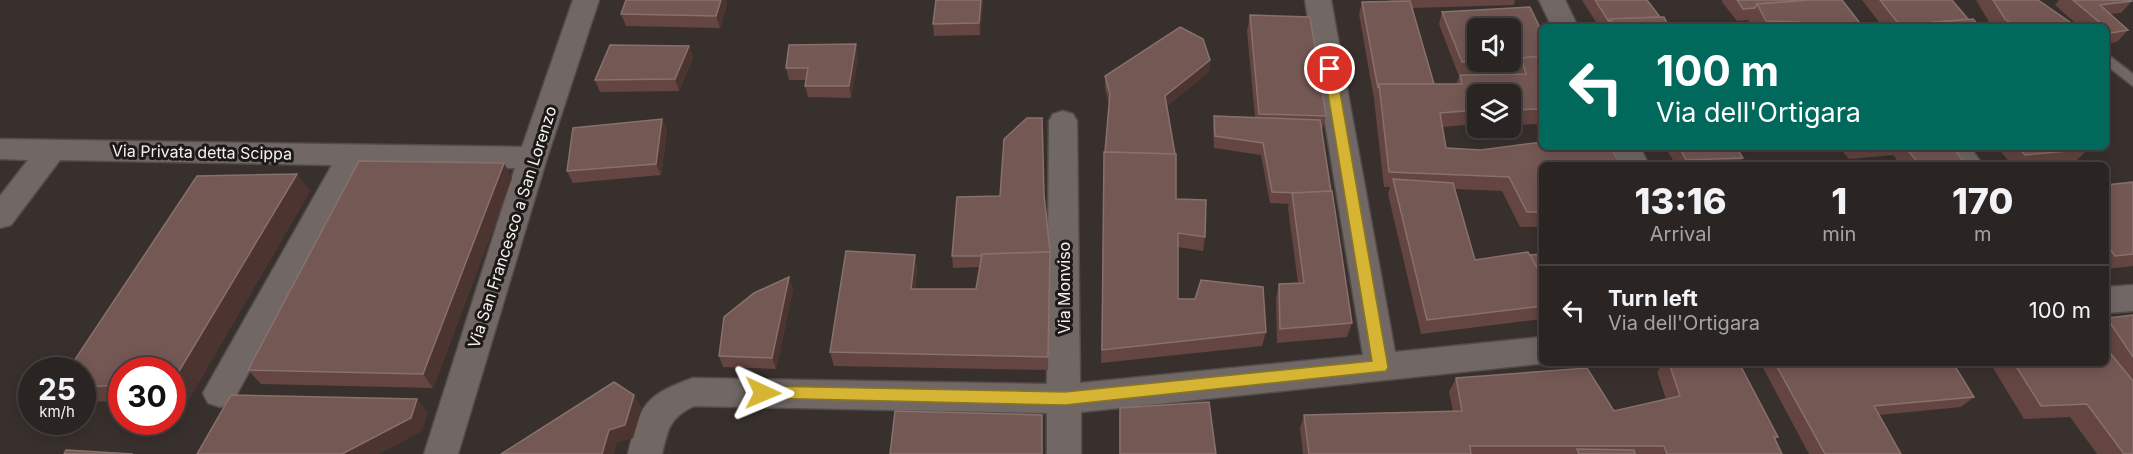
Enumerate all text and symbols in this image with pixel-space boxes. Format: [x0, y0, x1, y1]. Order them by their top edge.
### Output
map controls [1467, 18, 1521, 138]
button: sound [1467, 18, 1521, 72]
pin [1304, 43, 1355, 94]
text: 100 m [1656, 45, 1779, 96]
icon: left [1557, 48, 1635, 126]
icon: arrive [1313, 52, 1346, 85]
button: layers [1467, 84, 1521, 138]
text: Via dell'Ortigara [1656, 96, 1861, 129]
street label: Via San Francesco a San Lorenzo [463, 103, 561, 351]
street label: Via Privata detta Scippa [112, 140, 292, 164]
text: 13:16 [1635, 179, 1727, 223]
text: 1 [1831, 179, 1847, 223]
text: 170 [1952, 179, 2013, 223]
text: Arrival [1650, 222, 1711, 246]
text: min [1822, 222, 1856, 246]
text: m [1974, 222, 1991, 246]
street label: Via Monviso [1054, 242, 1074, 334]
text: Turn left [1608, 285, 1698, 311]
icon: left [1557, 294, 1590, 327]
text: 100 m [2029, 297, 2091, 323]
text: Via dell'Ortigara [1608, 311, 1760, 335]
speed limit sign: 30 [108, 357, 186, 435]
position arrow [731, 361, 795, 425]
text: 25 [38, 371, 76, 407]
text: km/h [39, 402, 75, 421]

